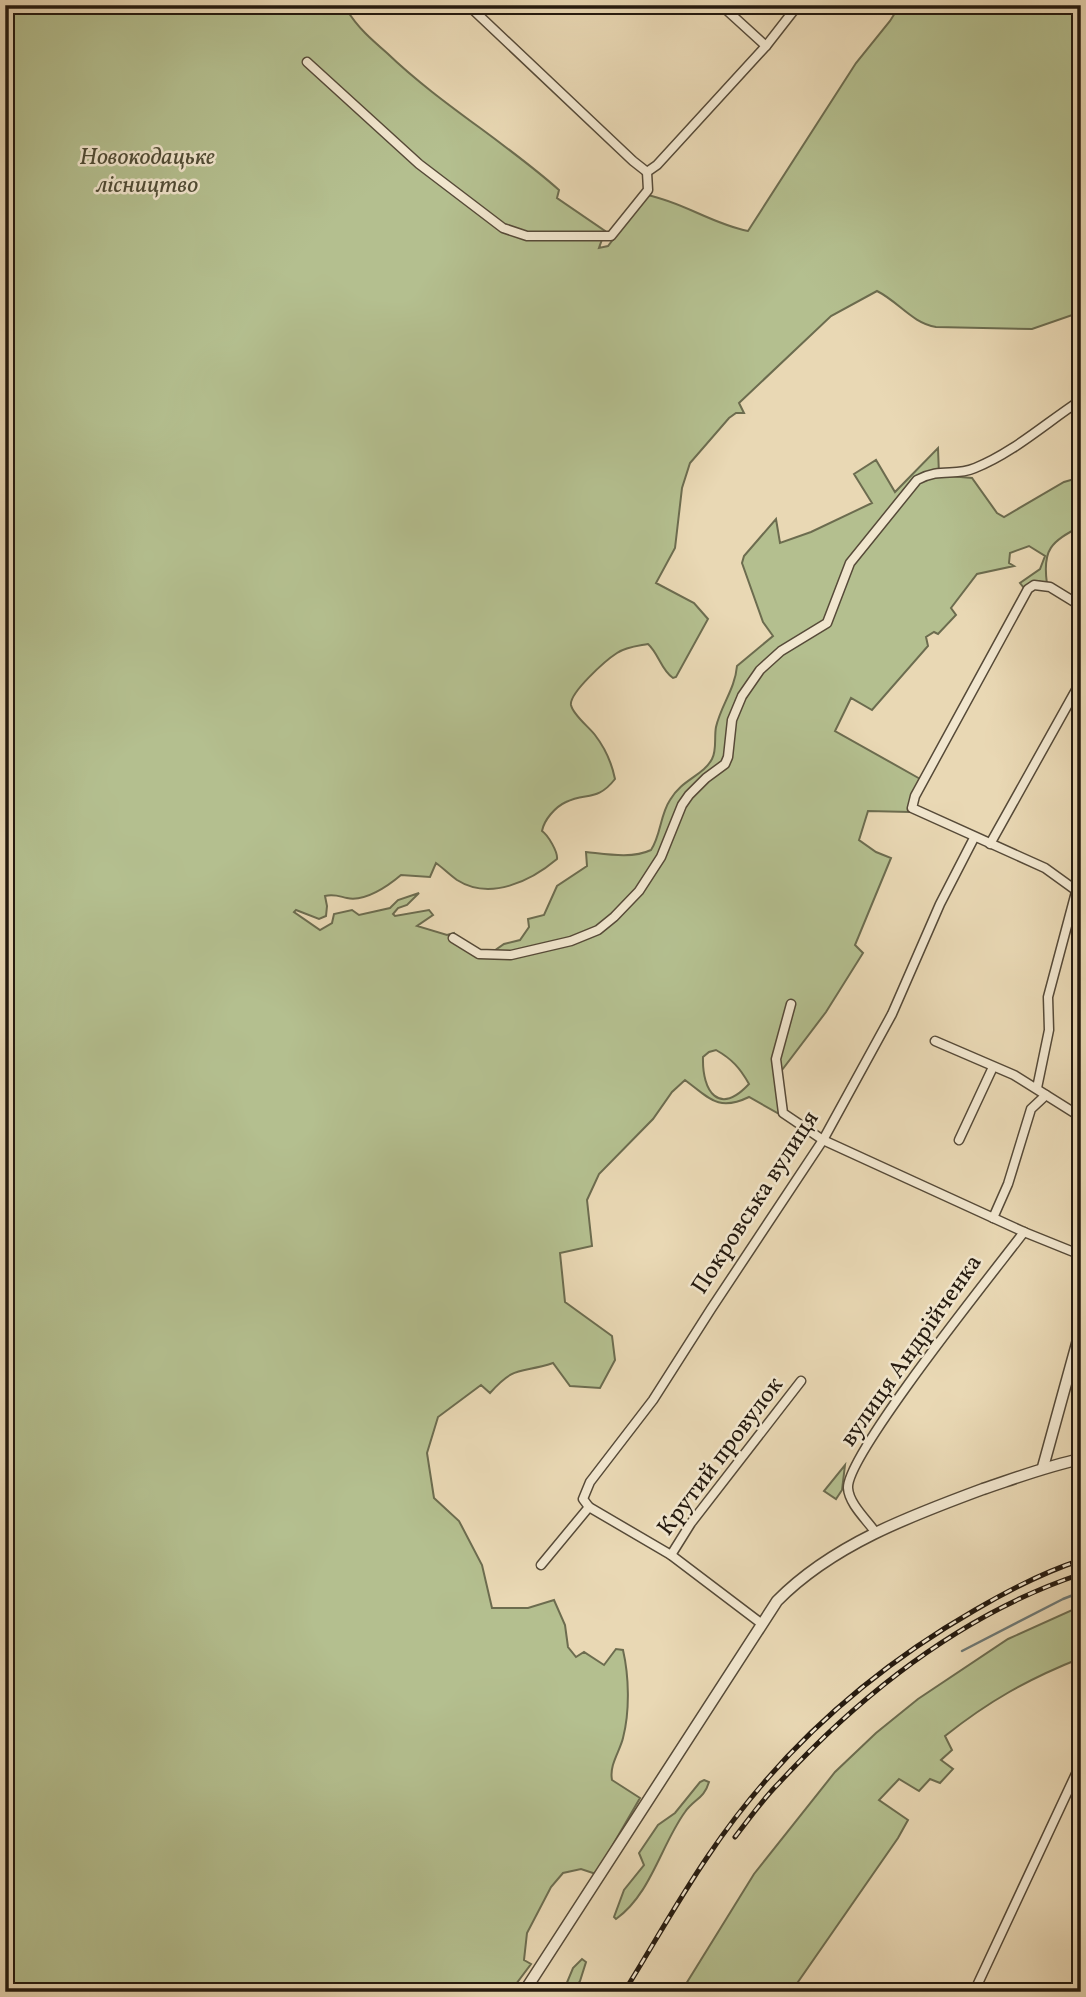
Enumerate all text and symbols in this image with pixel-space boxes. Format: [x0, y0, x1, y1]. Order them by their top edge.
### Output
park label: Новокодацьке лісництво [79, 141, 215, 203]
street label: Покровська вулиця [684, 1105, 828, 1301]
street label: вулиця Андрійченка [833, 1248, 991, 1454]
street label: Крутий провулок [650, 1370, 792, 1544]

